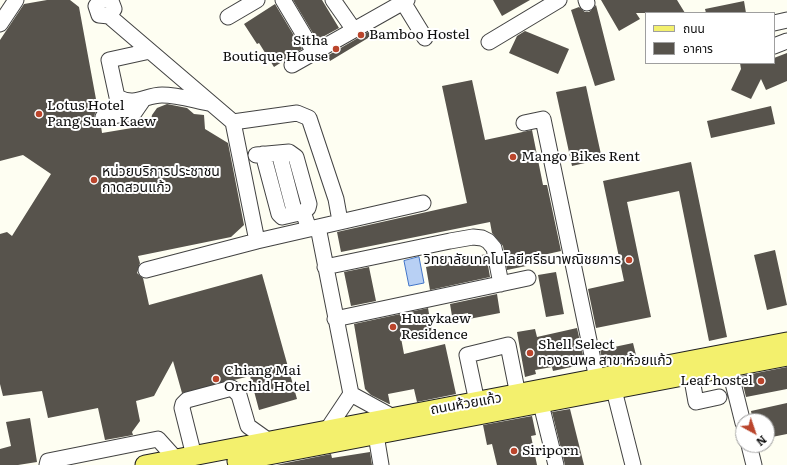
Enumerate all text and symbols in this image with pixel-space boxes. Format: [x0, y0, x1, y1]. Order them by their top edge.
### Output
legend [645, 12, 775, 64]
text: ถนน [683, 19, 705, 37]
place label: Bamboo Hostel [369, 27, 470, 43]
marker: Bamboo Hostel [356, 30, 366, 40]
place label: Sitha Boutique House [222, 33, 328, 66]
text: อาคาร [683, 39, 713, 57]
marker: Sitha Boutique House [331, 44, 341, 54]
place label: Lotus Hotel Pang Suan Kaew [47, 98, 156, 130]
marker: Lotus Hotel Pang Suan Kaew [34, 109, 44, 119]
place label: Mango Bikes Rent [521, 149, 640, 165]
marker: Mango Bikes Rent [508, 152, 518, 162]
place label: หน่วยบริการประชาชน กาดสวนแก้ว [102, 164, 220, 196]
marker: หน่วยบริการประชาชน กาดสวนแก้ว [89, 175, 99, 185]
place label: วิทยาลัยเทคโนโลยีศรีธนาพณิชยการ [424, 252, 621, 268]
marker: วิทยาลัยเทคโนโลยีศรีธนาพณิชยการ [624, 255, 634, 265]
place label: Huaykaew Residence [401, 311, 471, 344]
marker: Huaykaew Residence [388, 322, 398, 332]
place label: Shell Select ทองธนพล สาขาห้วยแก้ว [538, 337, 672, 370]
marker: Shell Select ทองธนพล สาขาห้วยแก้ว [525, 348, 535, 358]
place label: Chiang Mai Orchid Hotel [224, 363, 310, 396]
place label: Leaf hostel [680, 373, 753, 389]
marker: Chiang Mai Orchid Hotel [211, 374, 221, 384]
marker: Leaf hostel [756, 376, 766, 386]
street label: ถนนห้วยแก้ว [429, 389, 503, 419]
north arrow [735, 413, 775, 453]
text: N [753, 432, 771, 451]
place label: Siriporn [522, 443, 579, 459]
marker: Siriporn [509, 446, 519, 456]

